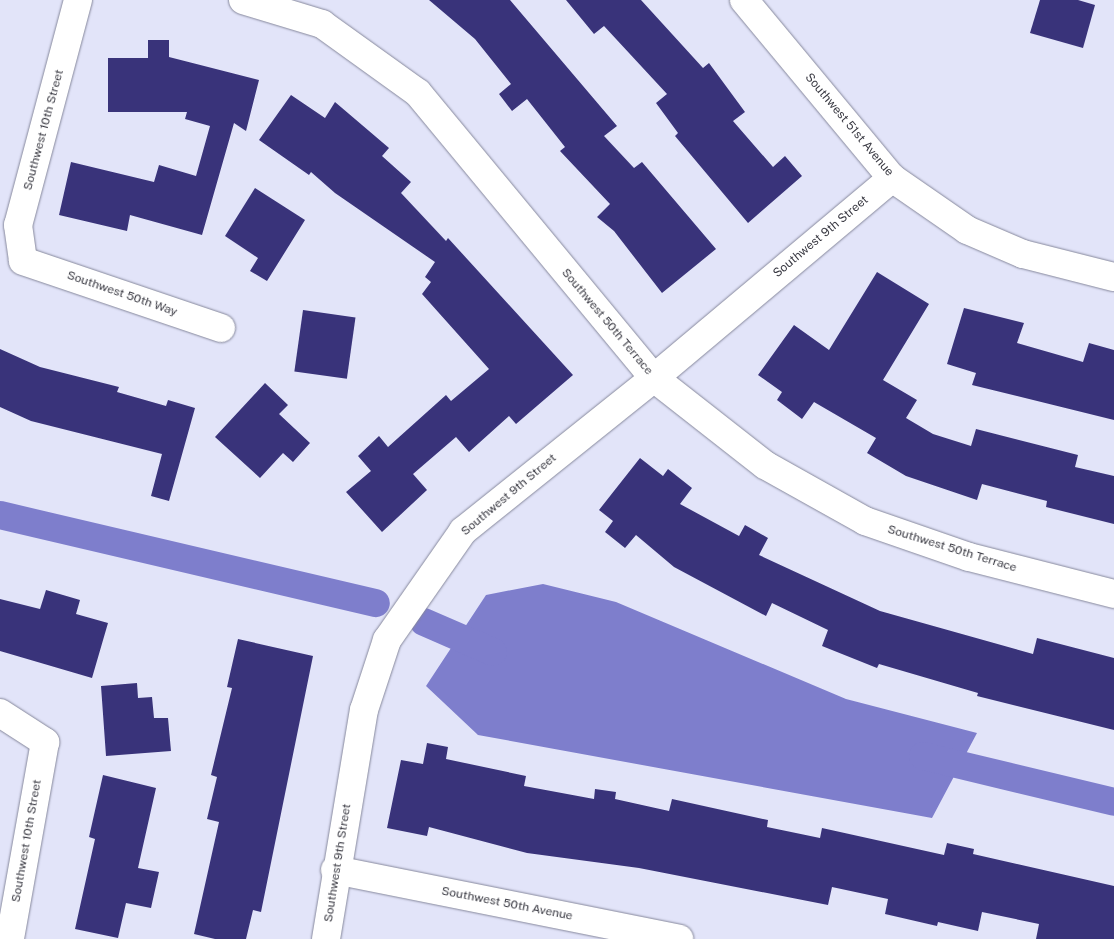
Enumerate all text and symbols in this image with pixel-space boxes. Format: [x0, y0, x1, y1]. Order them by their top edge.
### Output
street label: Southwest 10th Street [21, 68, 67, 192]
street label: Southwest 51st Avenue [802, 71, 896, 179]
street label: Southwest 9th Street [771, 193, 871, 281]
street label: Southwest 50th Terrace [558, 266, 656, 378]
street label: Southwest 50th Way [65, 268, 179, 320]
street label: Southwest 9th Street [459, 451, 559, 539]
street label: Southwest 50th Terrace [886, 522, 1018, 576]
street label: Southwest 10th Street [9, 778, 45, 904]
street label: Southwest 9th Street [322, 803, 354, 923]
street label: Southwest 50th Avenue [440, 884, 574, 924]

